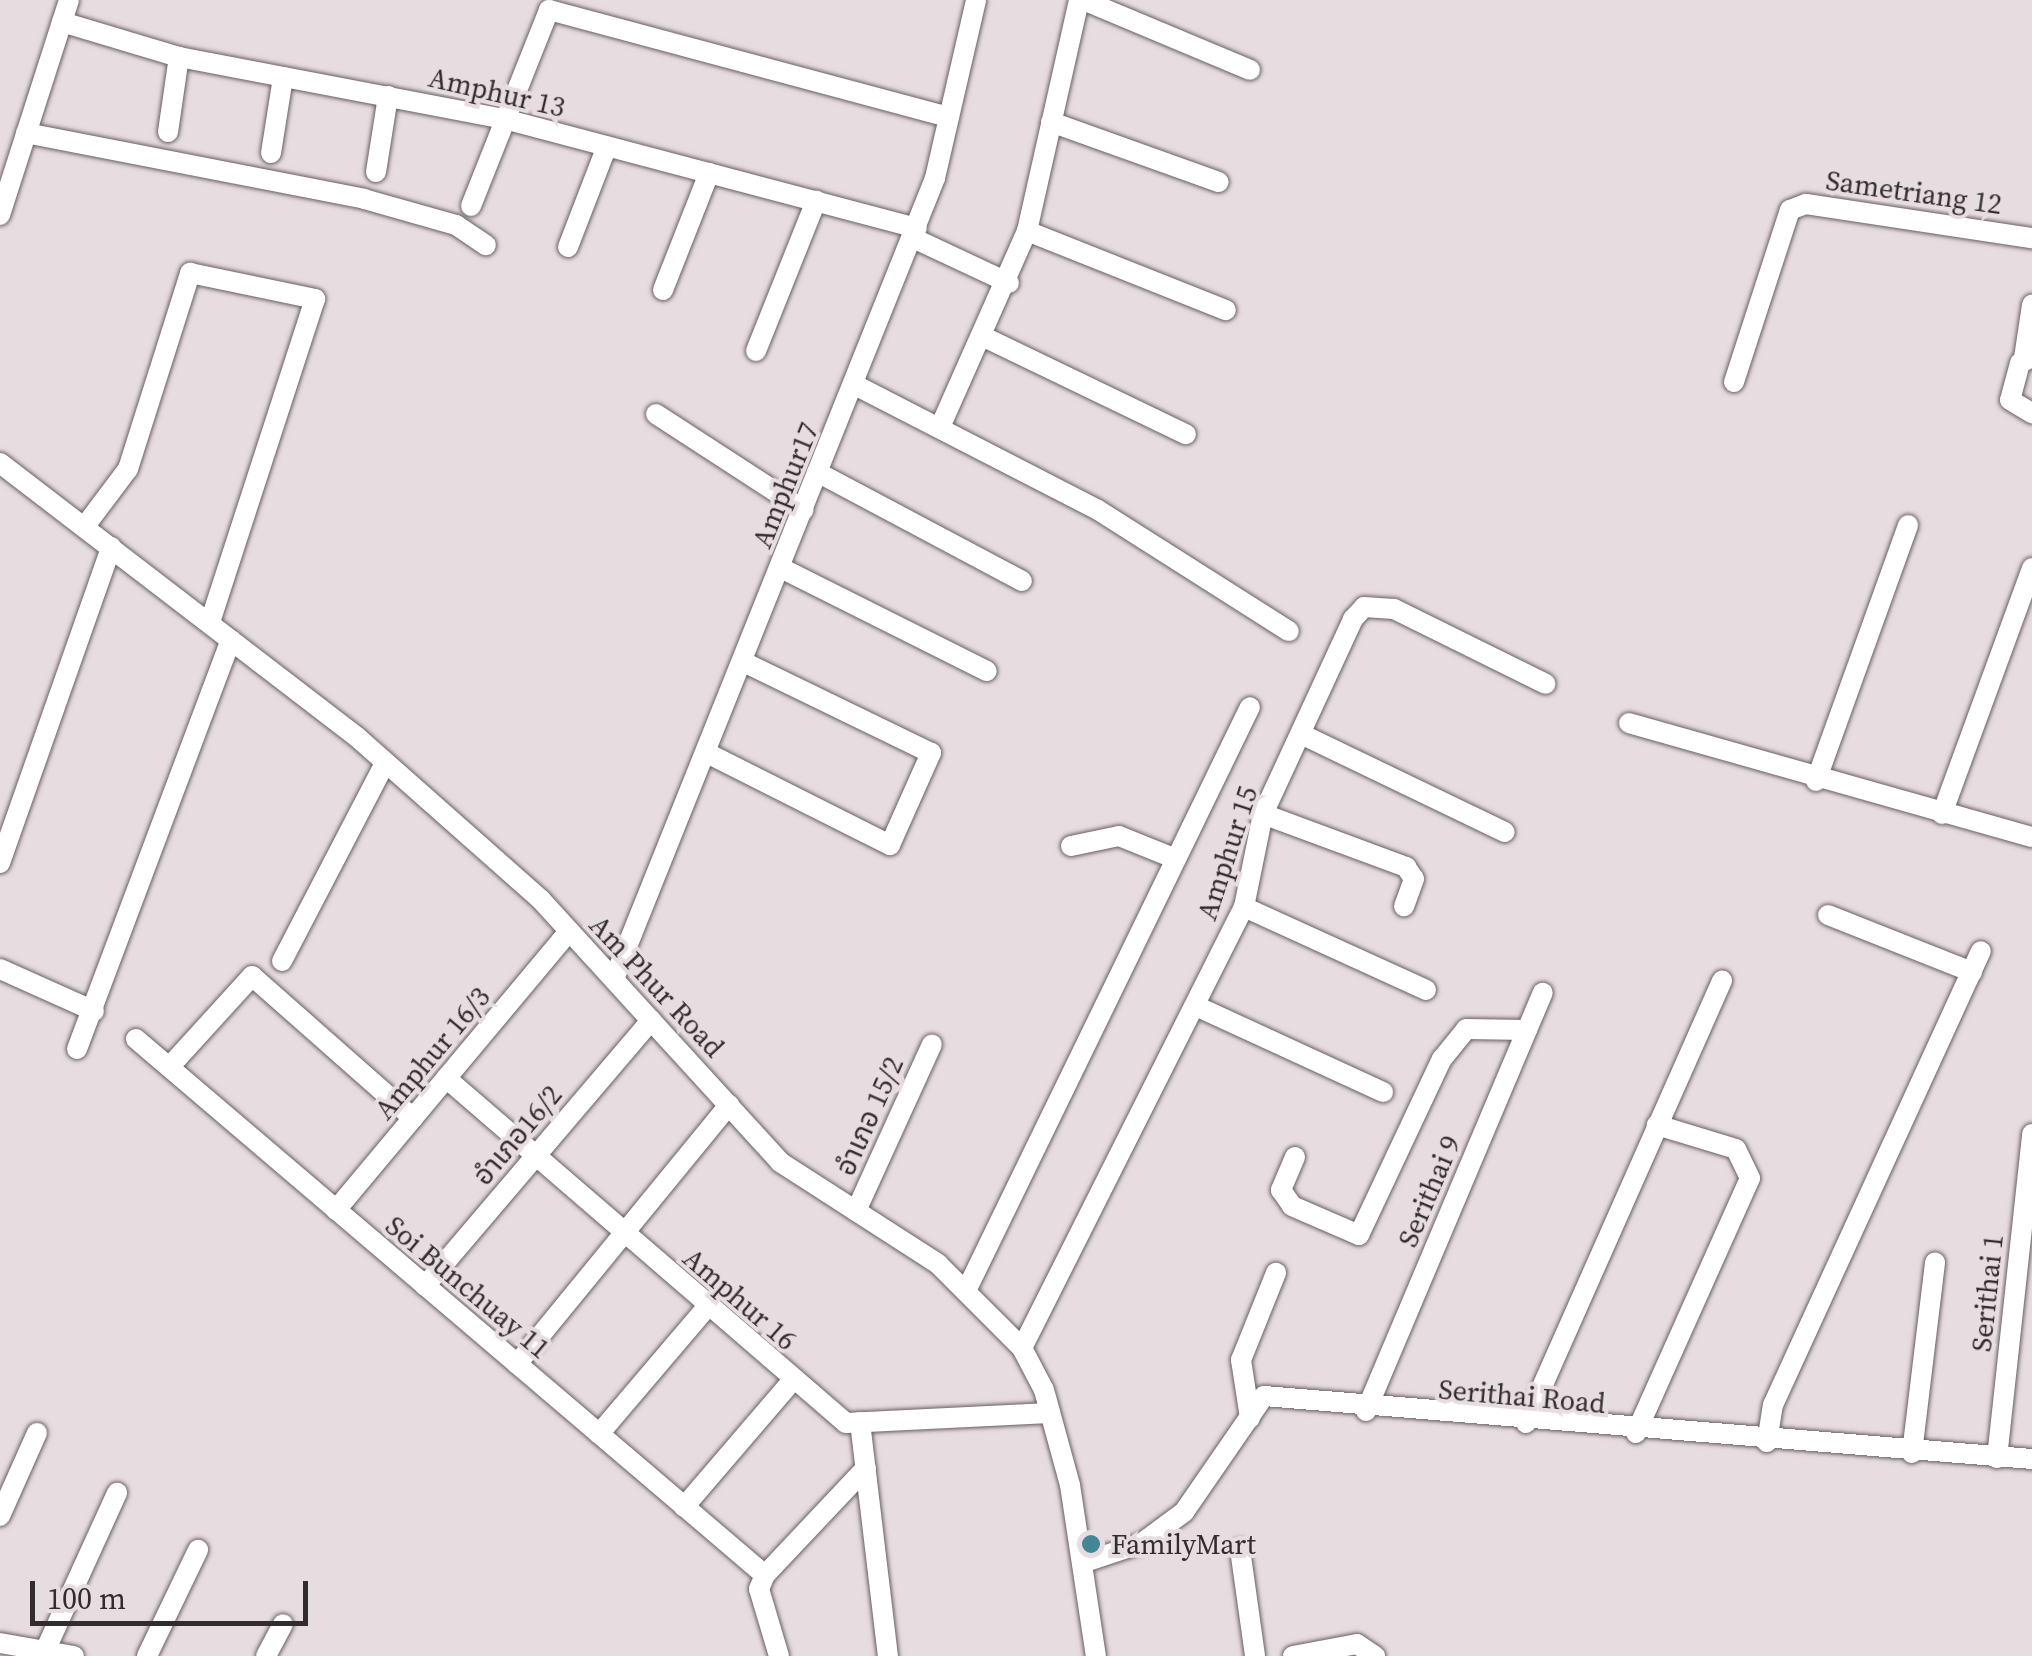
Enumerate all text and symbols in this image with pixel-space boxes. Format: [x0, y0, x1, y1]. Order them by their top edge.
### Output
street label: Amphur 13 [426, 60, 568, 124]
street label: Sametriang 12 [1824, 163, 2004, 221]
street label: Amphur17 [745, 417, 825, 553]
street label: Amphur 15 [1190, 782, 1264, 924]
street label: Am Phur Road [583, 908, 731, 1064]
street label: Amphur 16/3 [367, 980, 497, 1126]
street label: อำเภอ 15/2 [828, 1051, 910, 1181]
street label: อำเภอ16/2 [466, 1078, 568, 1192]
street label: Serithai 9 [1391, 1130, 1467, 1252]
street label: Soi Bunchuay 11 [379, 1209, 557, 1365]
street label: Serithai 1 [1964, 1233, 2010, 1353]
street label: Amphur 16 [677, 1241, 803, 1357]
street label: Serithai Road [1437, 1372, 1607, 1420]
place label: FamilyMart [1111, 1527, 1256, 1561]
marker: FamilyMart [1080, 1533, 1102, 1555]
scale bar [35, 1561, 312, 1623]
text: 100 m [47, 1578, 126, 1619]

